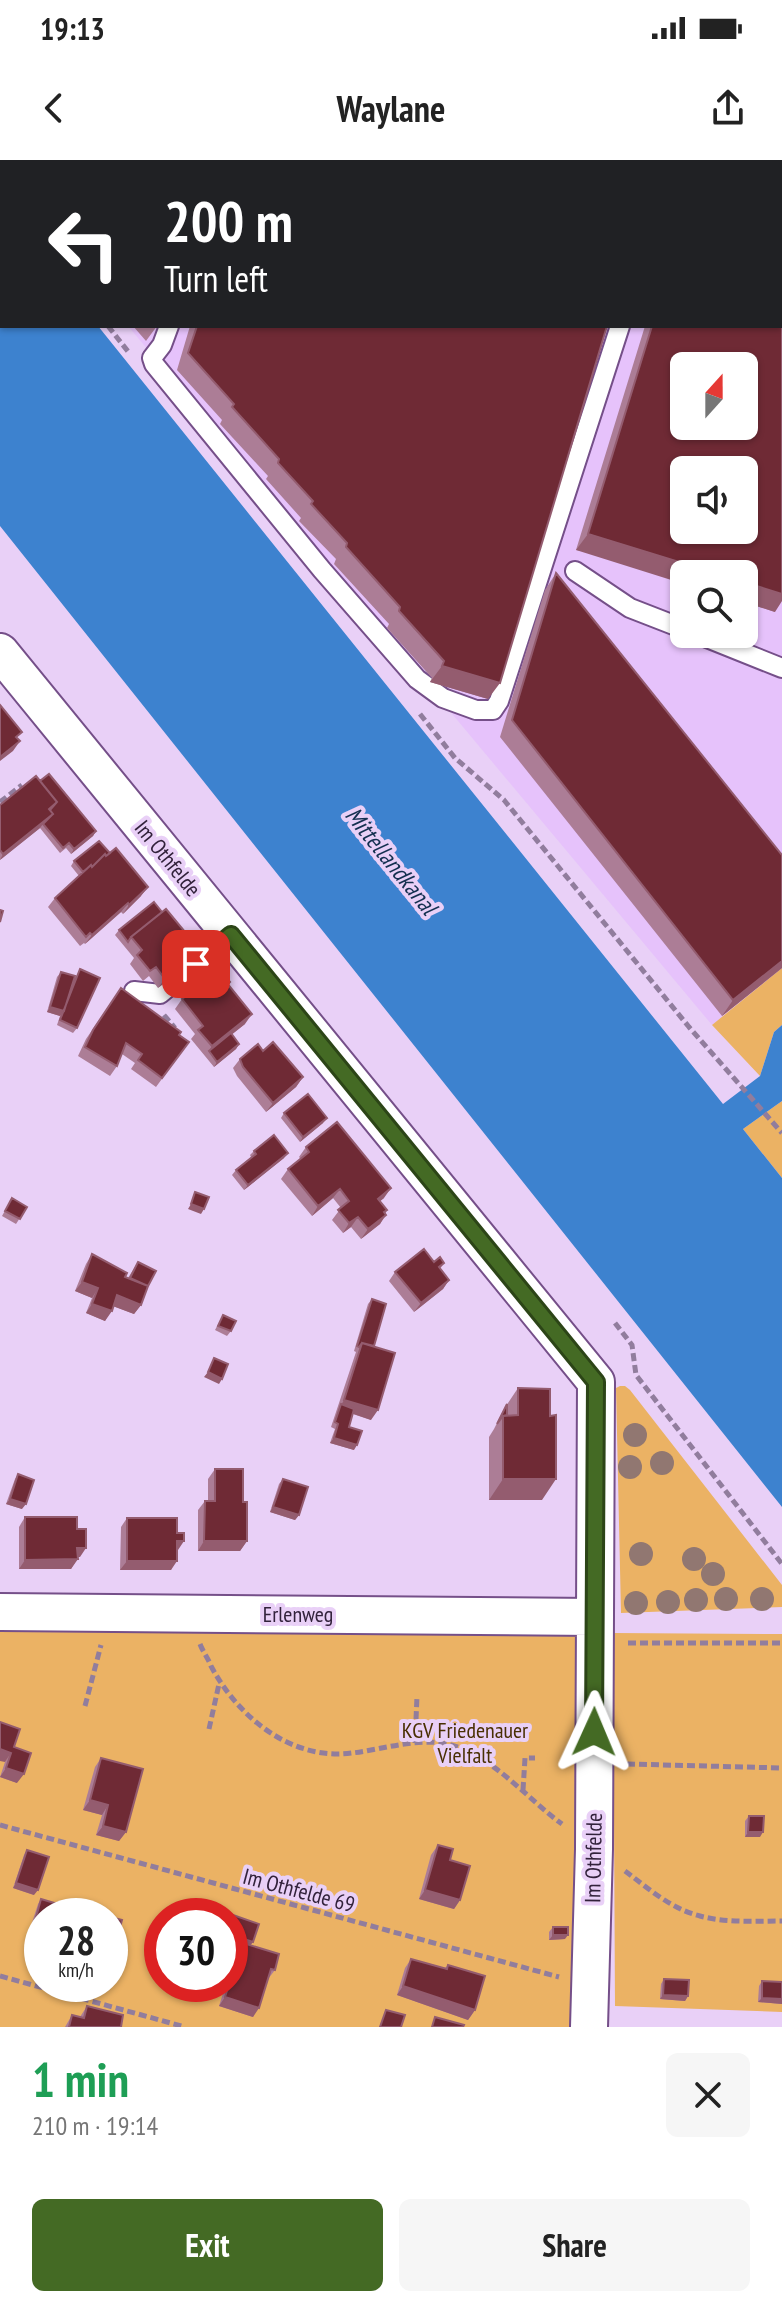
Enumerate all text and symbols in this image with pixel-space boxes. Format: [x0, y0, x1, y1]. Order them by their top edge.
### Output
text: 19:13 [40, 9, 105, 48]
text: Waylane [337, 85, 445, 132]
icon: back [32, 86, 76, 130]
icon: share [706, 86, 750, 130]
text: 200 m [164, 185, 293, 257]
icon: left [32, 192, 136, 296]
text: Turn left [164, 255, 268, 302]
north arrow [670, 352, 758, 440]
map controls [670, 352, 758, 648]
button: sound [670, 456, 758, 544]
button: search [670, 560, 758, 648]
water label: Mittellandkanal [339, 801, 446, 923]
street label: Im Othfelde [129, 814, 207, 902]
pin [162, 930, 230, 998]
icon: arrive [174, 942, 218, 986]
street label: Erlenweg [263, 1600, 333, 1628]
position arrow [552, 1690, 636, 1774]
park label: KGV Friedenauer Vielfalt [402, 1716, 528, 1769]
street label: Im Othfelde [578, 1813, 608, 1903]
street label: Im Othfelde 69 [240, 1862, 358, 1918]
speed limit sign: 30 [144, 1898, 248, 2002]
text: 28 [57, 1914, 95, 1966]
text: km/h [58, 1957, 94, 1983]
text: 1 min [32, 2048, 129, 2110]
button: close [666, 2053, 750, 2137]
text: 210 m · 19:14 [32, 2109, 158, 2142]
button: Exit [32, 2199, 383, 2291]
button: Share [399, 2199, 750, 2291]

